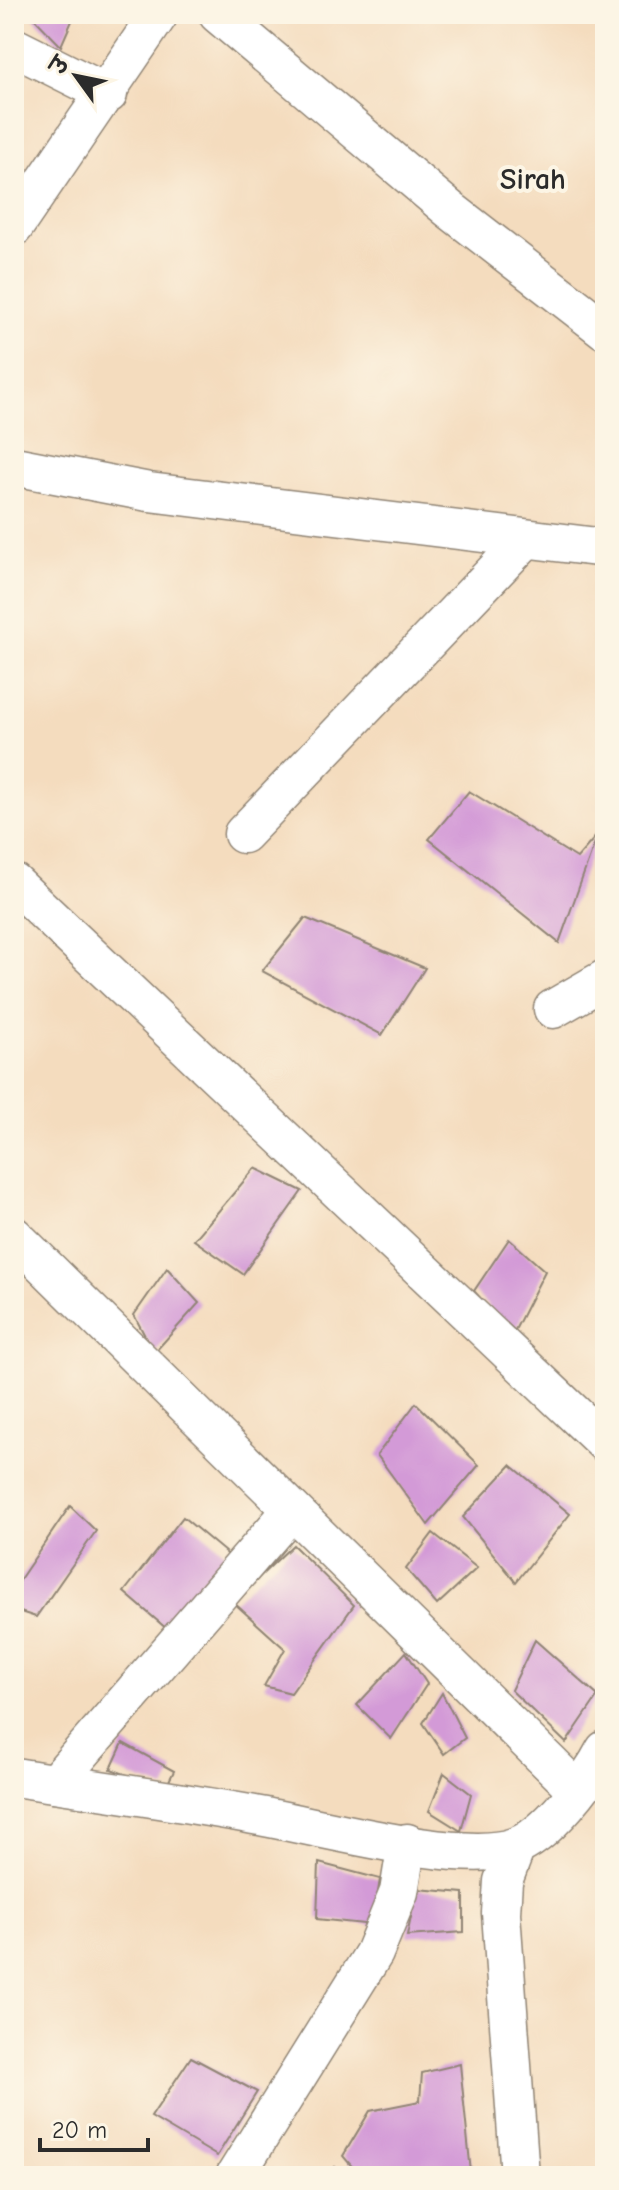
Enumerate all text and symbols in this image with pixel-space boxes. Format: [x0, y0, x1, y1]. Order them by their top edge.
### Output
north arrow [36, 36, 116, 116]
text: उ [44, 50, 76, 81]
district label: Sirah [500, 162, 566, 197]
scale bar [40, 2102, 148, 2152]
text: 20 m [52, 2116, 107, 2144]

